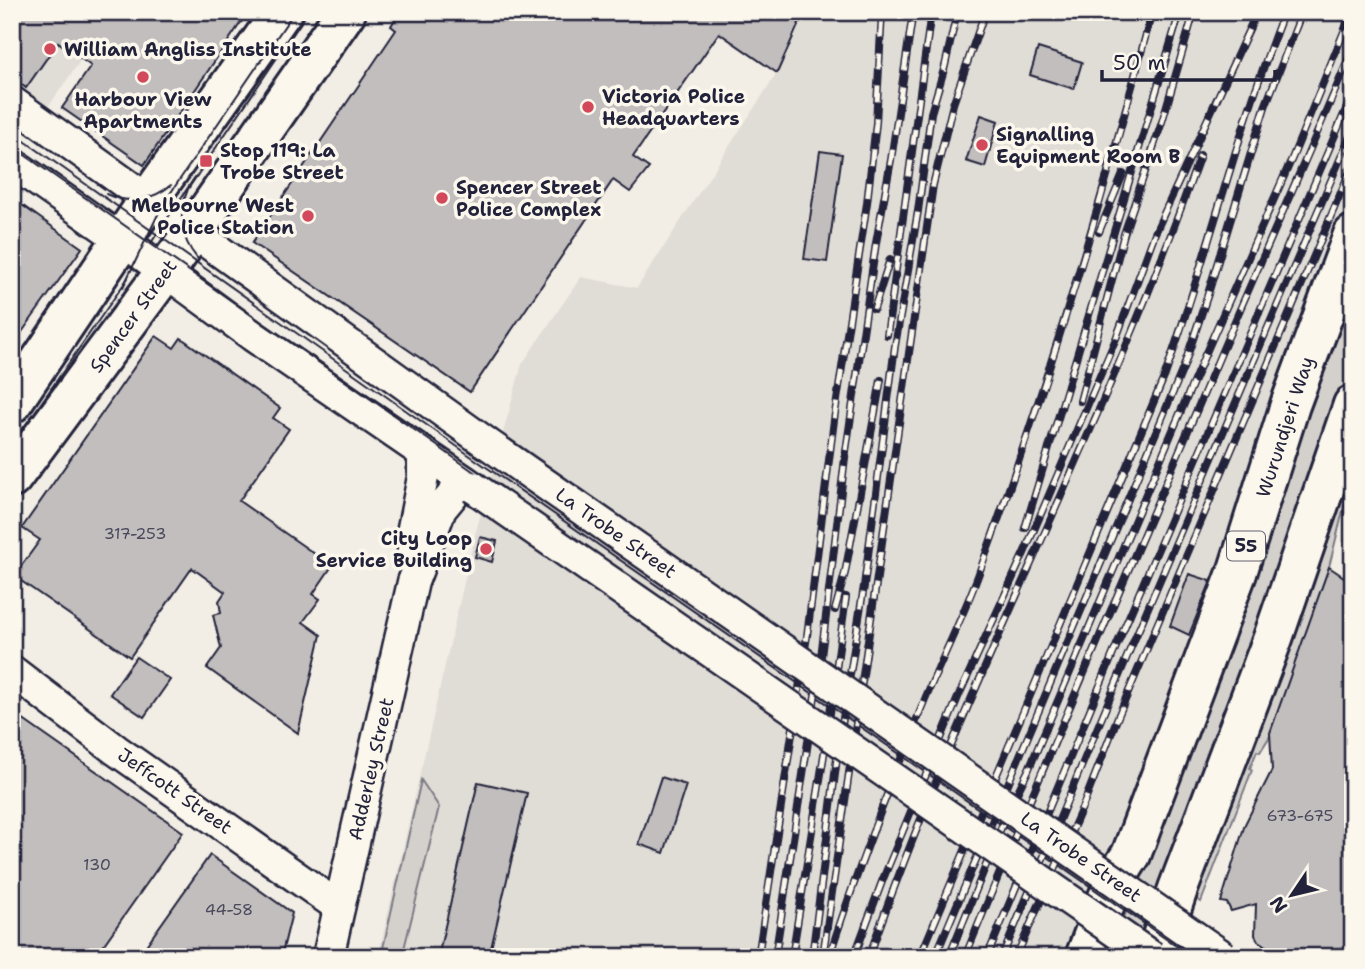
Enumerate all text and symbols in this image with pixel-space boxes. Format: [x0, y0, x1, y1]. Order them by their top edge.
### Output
place label: William Angliss Institute [64, 37, 312, 62]
scale bar [1102, 38, 1276, 82]
marker: William Angliss Institute [42, 41, 58, 57]
text: 50 m [1113, 49, 1166, 77]
marker: Harbour View Apartments [135, 69, 151, 85]
place label: Victoria Police Headquarters [602, 84, 745, 131]
place label: Harbour View Apartments [74, 87, 212, 134]
marker: Victoria Police Headquarters [580, 99, 596, 115]
place label: Signalling Equipment Room B [996, 122, 1181, 169]
marker: Signalling Equipment Room B [974, 137, 990, 153]
place label: Stop 119: La Trobe Street [220, 138, 344, 185]
marker: Stop 119: La Trobe Street [198, 153, 214, 169]
place label: Spencer Street Police Complex [456, 175, 602, 222]
marker: Spencer Street Police Complex [434, 190, 450, 206]
place label: Melbourne West Police Station [131, 193, 294, 240]
marker: Melbourne West Police Station [300, 208, 316, 224]
street label: Spencer Street [84, 254, 182, 378]
street label: Wurundjeri Way [1250, 353, 1320, 501]
street label: La Trobe Street [551, 482, 681, 584]
house number: 317-253 [104, 523, 166, 544]
place label: City Loop Service Building [316, 526, 472, 573]
road number: 55 [1227, 532, 1265, 560]
marker: City Loop Service Building [478, 541, 494, 557]
street label: Adderley Street [342, 695, 400, 843]
street label: Jeffcott Street [113, 742, 237, 840]
house number: 673-675 [1267, 805, 1333, 826]
street label: La Trobe Street [1016, 806, 1146, 908]
house number: 130 [83, 854, 111, 875]
north arrow [1256, 860, 1326, 930]
text: N [1264, 891, 1293, 918]
house number: 44-58 [205, 899, 253, 920]

